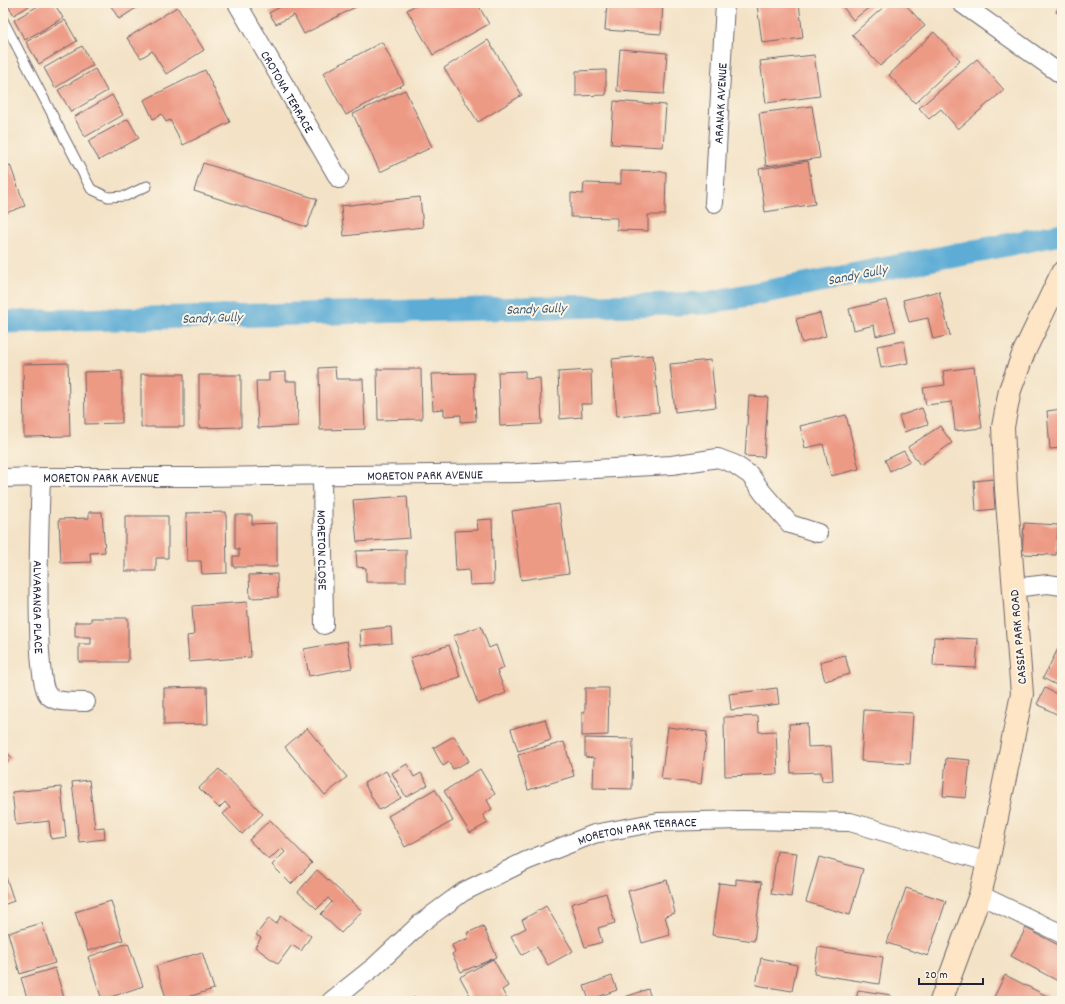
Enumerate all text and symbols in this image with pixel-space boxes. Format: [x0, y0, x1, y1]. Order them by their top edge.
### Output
street label: CROTONA TERRACE [255, 48, 317, 137]
street label: ARANAK AVENUE [710, 62, 734, 144]
water label: Sandy Gully [826, 260, 891, 292]
water label: Sandy Gully [506, 299, 569, 321]
water label: Sandy Gully [182, 308, 245, 330]
street label: MORETON PARK AVENUE [367, 466, 483, 487]
street label: MORETON PARK AVENUE [43, 470, 159, 489]
street label: MORETON CLOSE [310, 510, 331, 590]
street label: ALVARANGA PLACE [26, 560, 47, 654]
street label: CASSIA PARK ROAD [1006, 588, 1033, 685]
street label: MORETON PARK TERRACE [575, 814, 697, 852]
scale bar [919, 960, 983, 986]
text: 20 m [925, 967, 948, 984]

